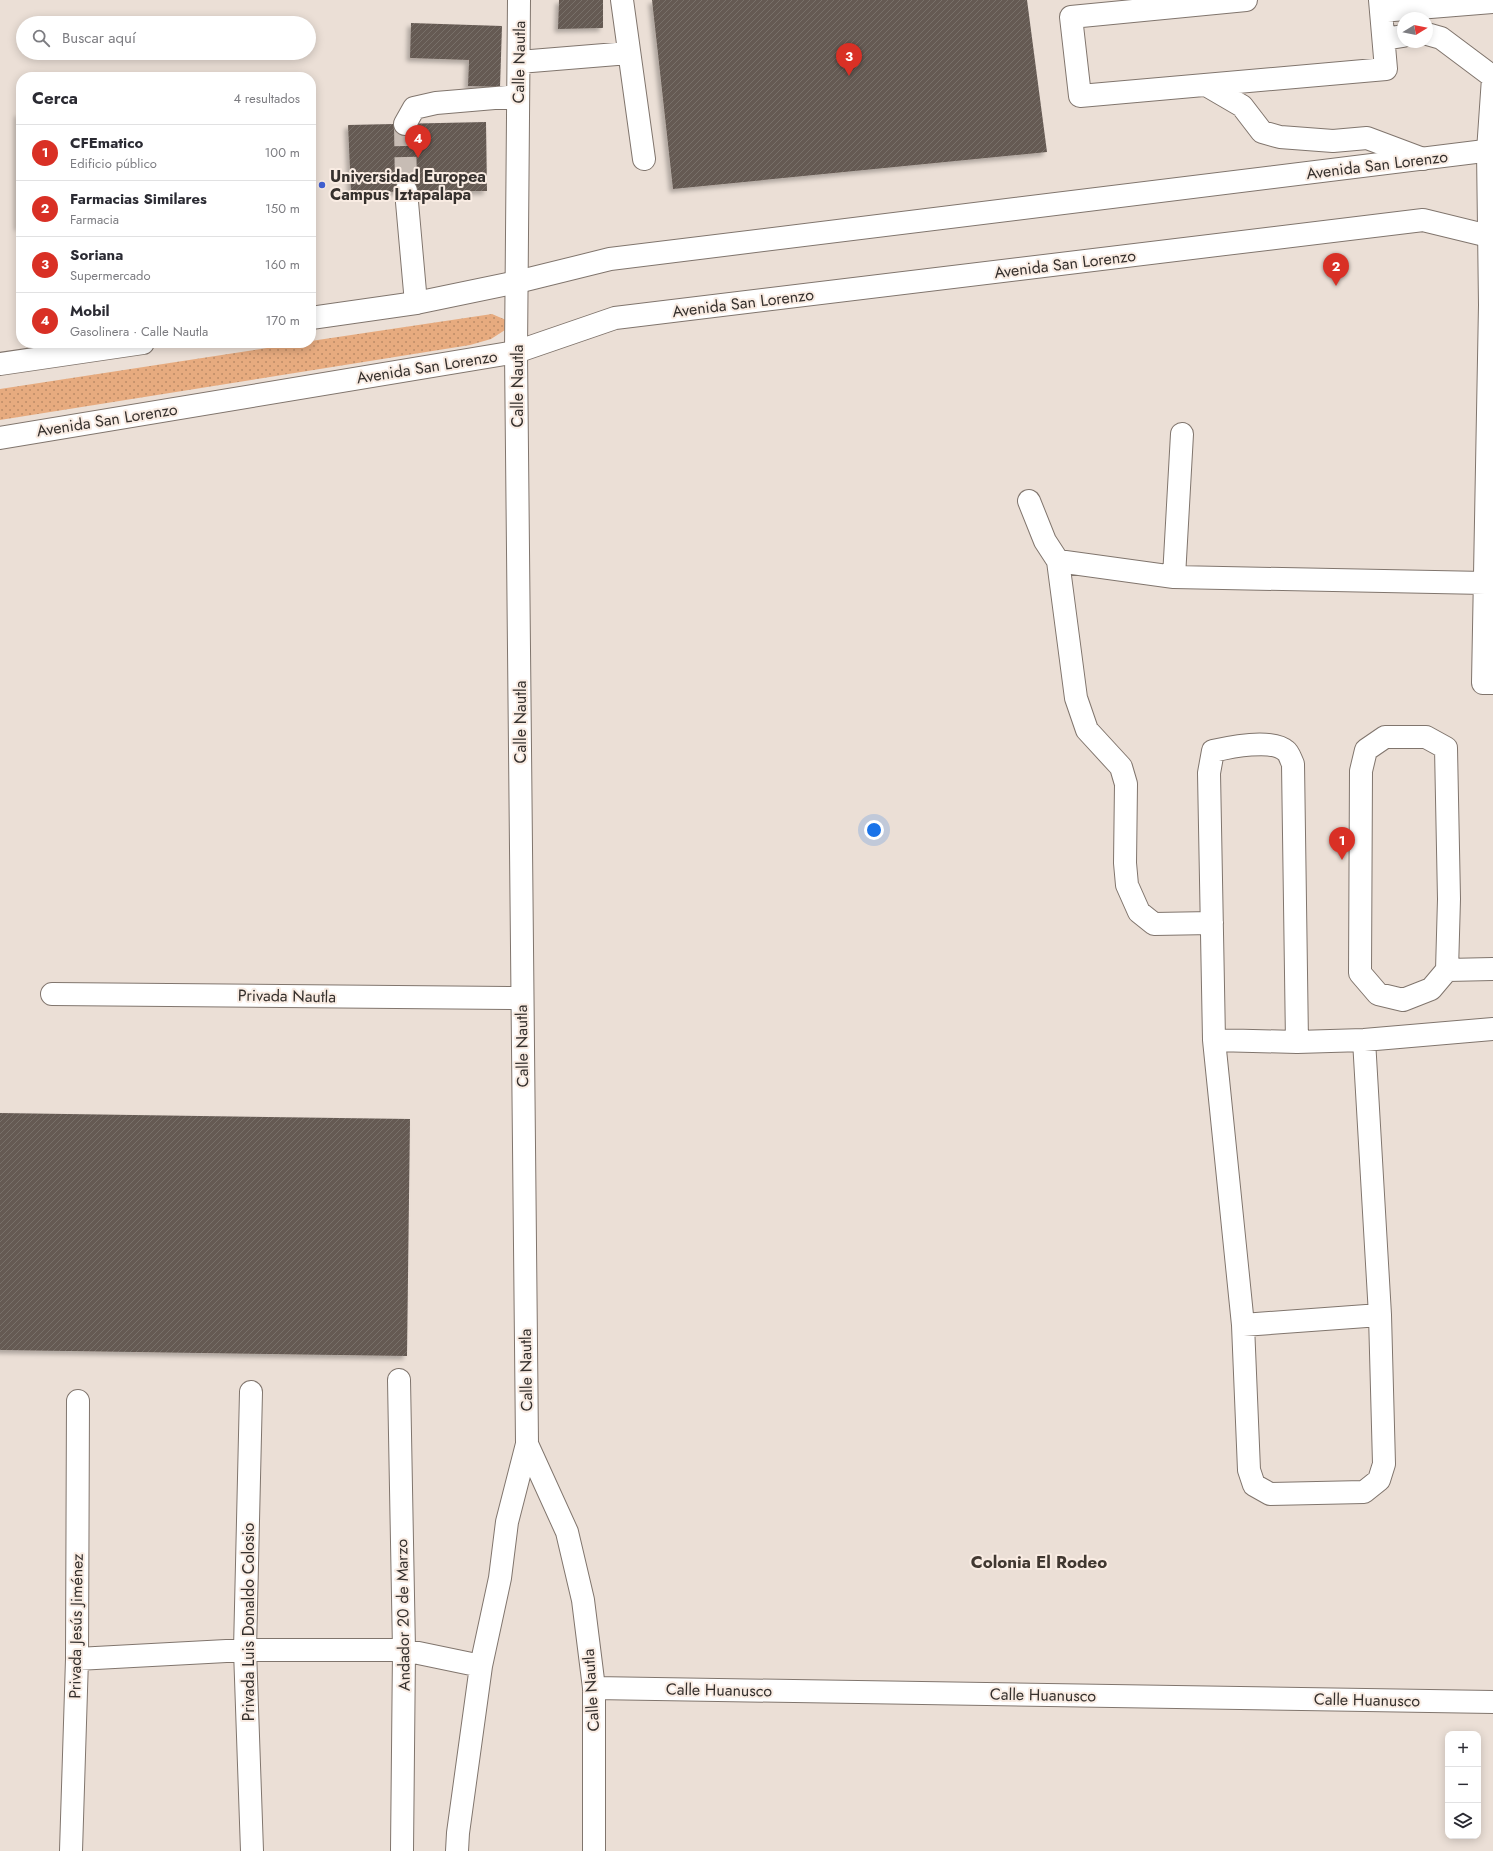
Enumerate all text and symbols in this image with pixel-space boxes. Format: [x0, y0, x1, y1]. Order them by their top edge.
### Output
north arrow [1397, 12, 1433, 48]
search box [16, 16, 316, 60]
street label: Calle Nautla [507, 20, 531, 104]
icon: search [30, 27, 52, 49]
text: Buscar aquí [62, 27, 136, 49]
pin: 3 [836, 43, 862, 76]
text: Cerca [32, 86, 78, 110]
text: 4 resultados [233, 89, 300, 108]
pin: 4 [405, 125, 431, 158]
text: CFEmatico [70, 132, 143, 154]
text: 1 [42, 143, 48, 162]
text: 100 m [265, 143, 300, 162]
street label: Avenida San Lorenzo [1305, 145, 1449, 185]
text: Edificio público [70, 154, 157, 173]
place label: Universidad Europea Campus Iztapalapa [330, 165, 486, 206]
marker: Universidad Europea Campus Iztapalapa [317, 180, 327, 190]
text: Farmacias Similares [70, 188, 207, 210]
text: 2 [41, 199, 49, 218]
text: 150 m [265, 199, 300, 218]
text: Farmacia [70, 210, 119, 229]
text: Soriana [70, 244, 123, 266]
street label: Avenida San Lorenzo [993, 244, 1137, 284]
pin: 2 [1323, 253, 1349, 286]
text: 3 [41, 255, 49, 274]
text: 160 m [265, 255, 300, 274]
text: Supermercado [70, 266, 151, 285]
street label: Avenida San Lorenzo [671, 283, 815, 323]
text: Mobil [70, 300, 110, 322]
text: 4 [40, 311, 50, 330]
text: 170 m [265, 311, 300, 330]
text: Gasolinera · Calle Nautla [70, 322, 208, 341]
street label: Avenida San Lorenzo [355, 344, 499, 389]
street label: Calle Nautla [506, 345, 529, 427]
street label: Avenida San Lorenzo [35, 397, 179, 442]
street label: Calle Nautla [509, 681, 532, 763]
your location [864, 820, 884, 840]
pin: 1 [1329, 827, 1355, 860]
street label: Privada Nautla [238, 984, 336, 1008]
street label: Calle Nautla [510, 1004, 534, 1088]
street label: Calle Nautla [514, 1328, 538, 1412]
street label: Privada Luis Donaldo Colosio [237, 1522, 260, 1721]
street label: Andador 20 de Marzo [390, 1539, 416, 1691]
district label: Colonia El Rodeo [971, 1550, 1107, 1574]
street label: Privada Jesús Jiménez [63, 1553, 89, 1699]
street label: Calle Nautla [577, 1648, 605, 1732]
street label: Calle Huanusco [666, 1678, 773, 1702]
street label: Calle Huanusco [990, 1683, 1097, 1707]
street label: Calle Huanusco [1314, 1688, 1421, 1712]
map controls [1445, 1731, 1481, 1839]
button: + [1445, 1731, 1481, 1767]
button: − [1445, 1767, 1481, 1803]
button: layers [1445, 1803, 1481, 1839]

